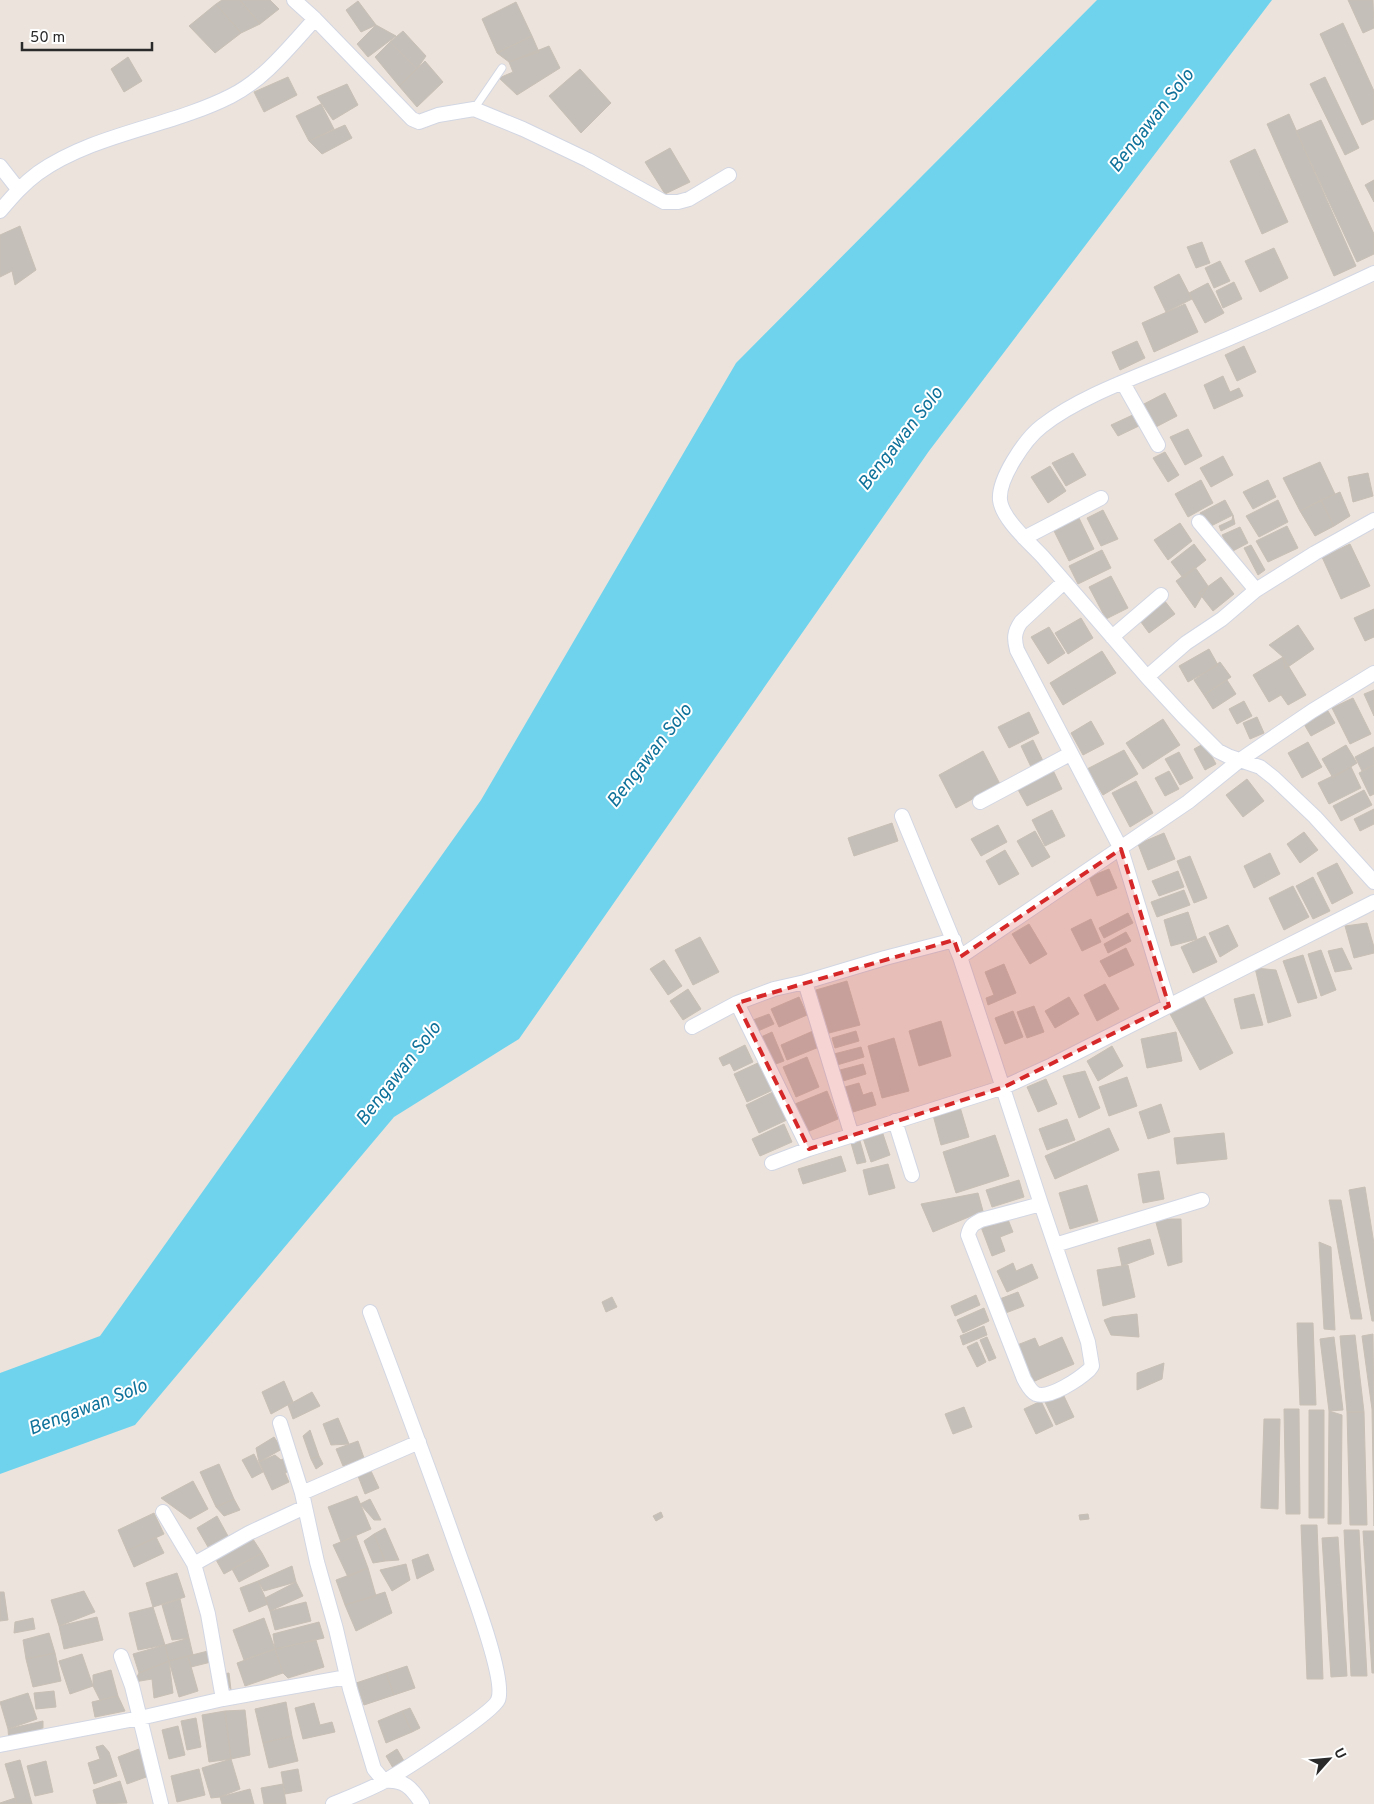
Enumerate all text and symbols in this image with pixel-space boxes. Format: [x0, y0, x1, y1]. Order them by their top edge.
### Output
scale bar [22, 20, 152, 52]
text: 50 m [30, 29, 65, 48]
water label: Bengawan Solo [1104, 64, 1201, 178]
water label: Bengawan Solo [853, 382, 950, 496]
water label: Bengawan Solo [602, 699, 699, 813]
water label: Bengawan Solo [351, 1017, 448, 1131]
water label: Bengawan Solo [25, 1374, 152, 1442]
north arrow [1304, 1734, 1354, 1784]
text: U [1329, 1745, 1349, 1762]

